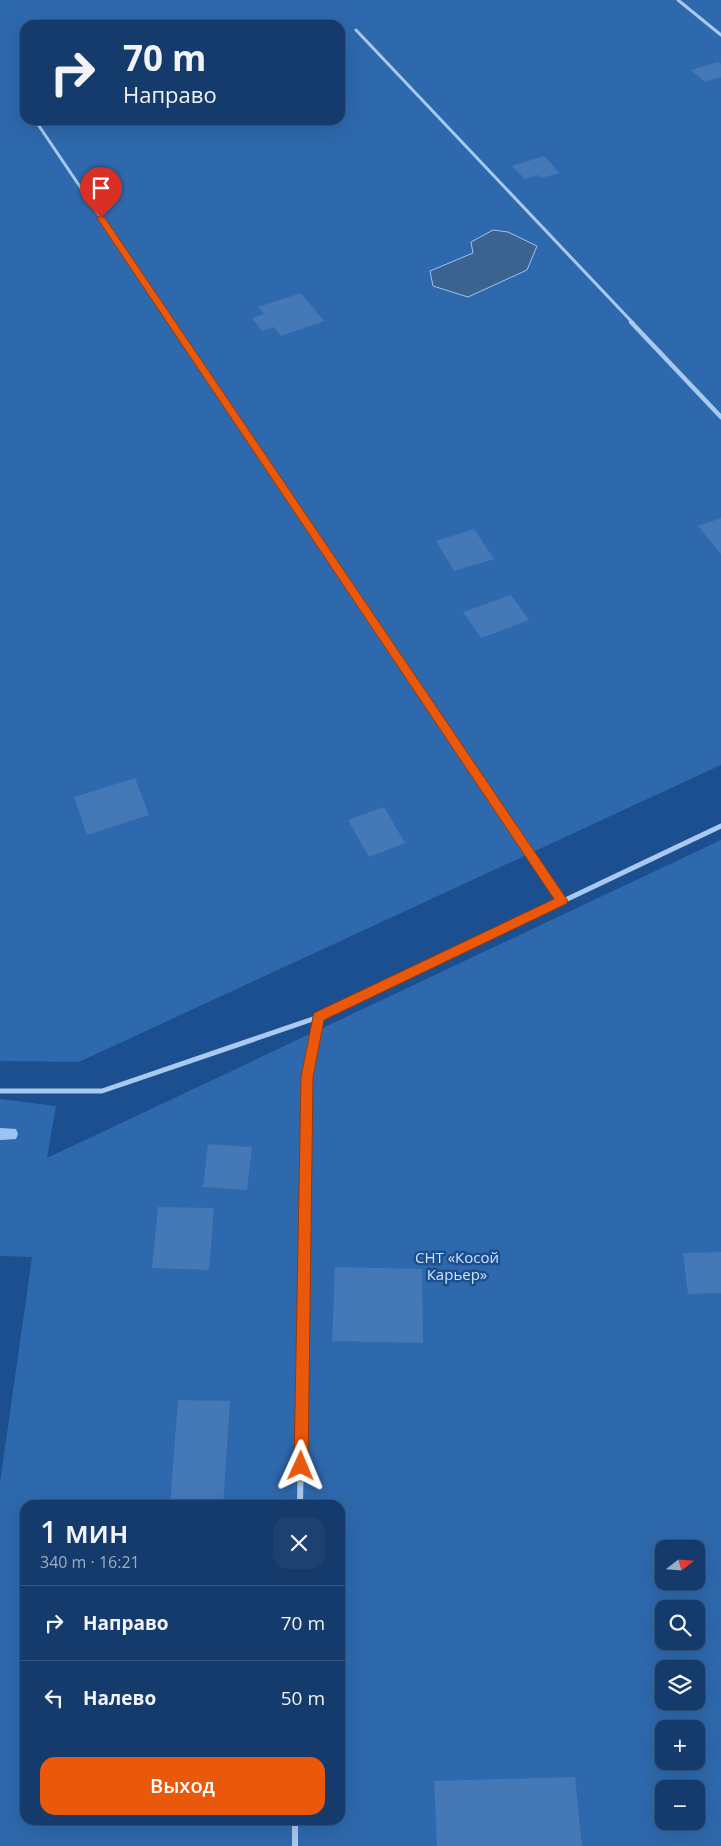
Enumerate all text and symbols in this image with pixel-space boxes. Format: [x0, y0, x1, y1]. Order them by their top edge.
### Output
text: 70 m [123, 34, 206, 81]
icon: right [40, 40, 105, 105]
text: Направо [123, 79, 217, 109]
pin [80, 167, 122, 218]
icon: arrive [87, 174, 115, 202]
park label: СНТ «Косой Карьер» [415, 1247, 499, 1284]
position arrow [274, 1439, 326, 1491]
text: 1 мин [40, 1511, 128, 1552]
button: close [273, 1517, 325, 1569]
north arrow [655, 1540, 705, 1590]
map controls [655, 1540, 705, 1830]
text: 340 m · 16:21 [40, 1551, 140, 1573]
button: search [655, 1600, 705, 1650]
icon: right [40, 1609, 68, 1637]
text: Направо [83, 1610, 169, 1636]
text: 70 m [281, 1610, 325, 1636]
button: layers [655, 1660, 705, 1710]
icon: left [40, 1684, 68, 1712]
text: Налево [83, 1685, 156, 1711]
text: 50 m [281, 1685, 325, 1711]
button: + [655, 1720, 705, 1770]
button: Выход [40, 1757, 325, 1815]
button: − [655, 1780, 705, 1830]

